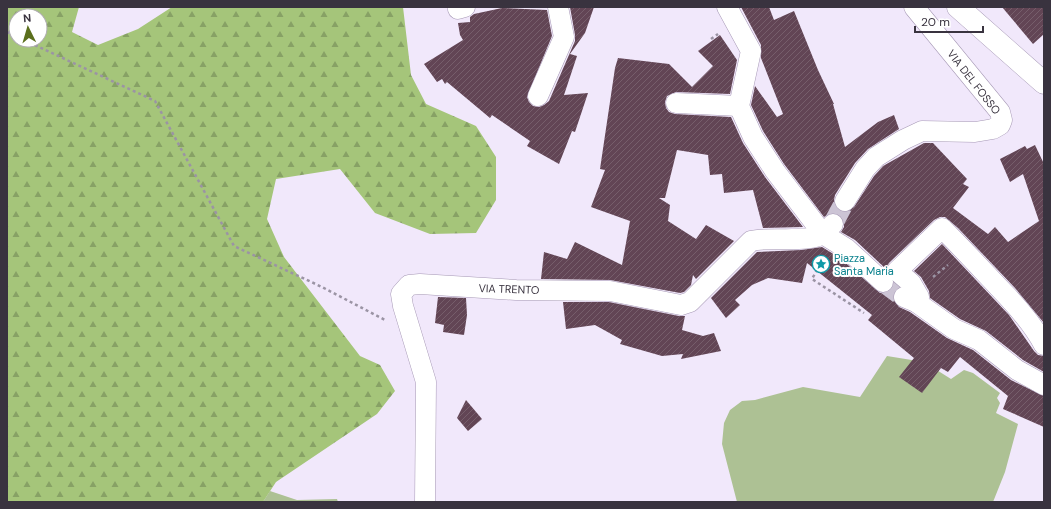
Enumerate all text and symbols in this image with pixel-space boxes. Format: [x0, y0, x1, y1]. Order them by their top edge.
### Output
north arrow [8, 8, 48, 48]
scale bar [915, 8, 983, 34]
text: N [23, 11, 32, 25]
text: 20 m [921, 14, 950, 30]
street label: VIA DEL FOSSO [944, 47, 1004, 117]
place label: Piazza Santa Maria [834, 251, 894, 278]
place icon: Piazza Santa Maria [811, 254, 831, 274]
street label: VIA TRENTO [478, 281, 540, 297]

